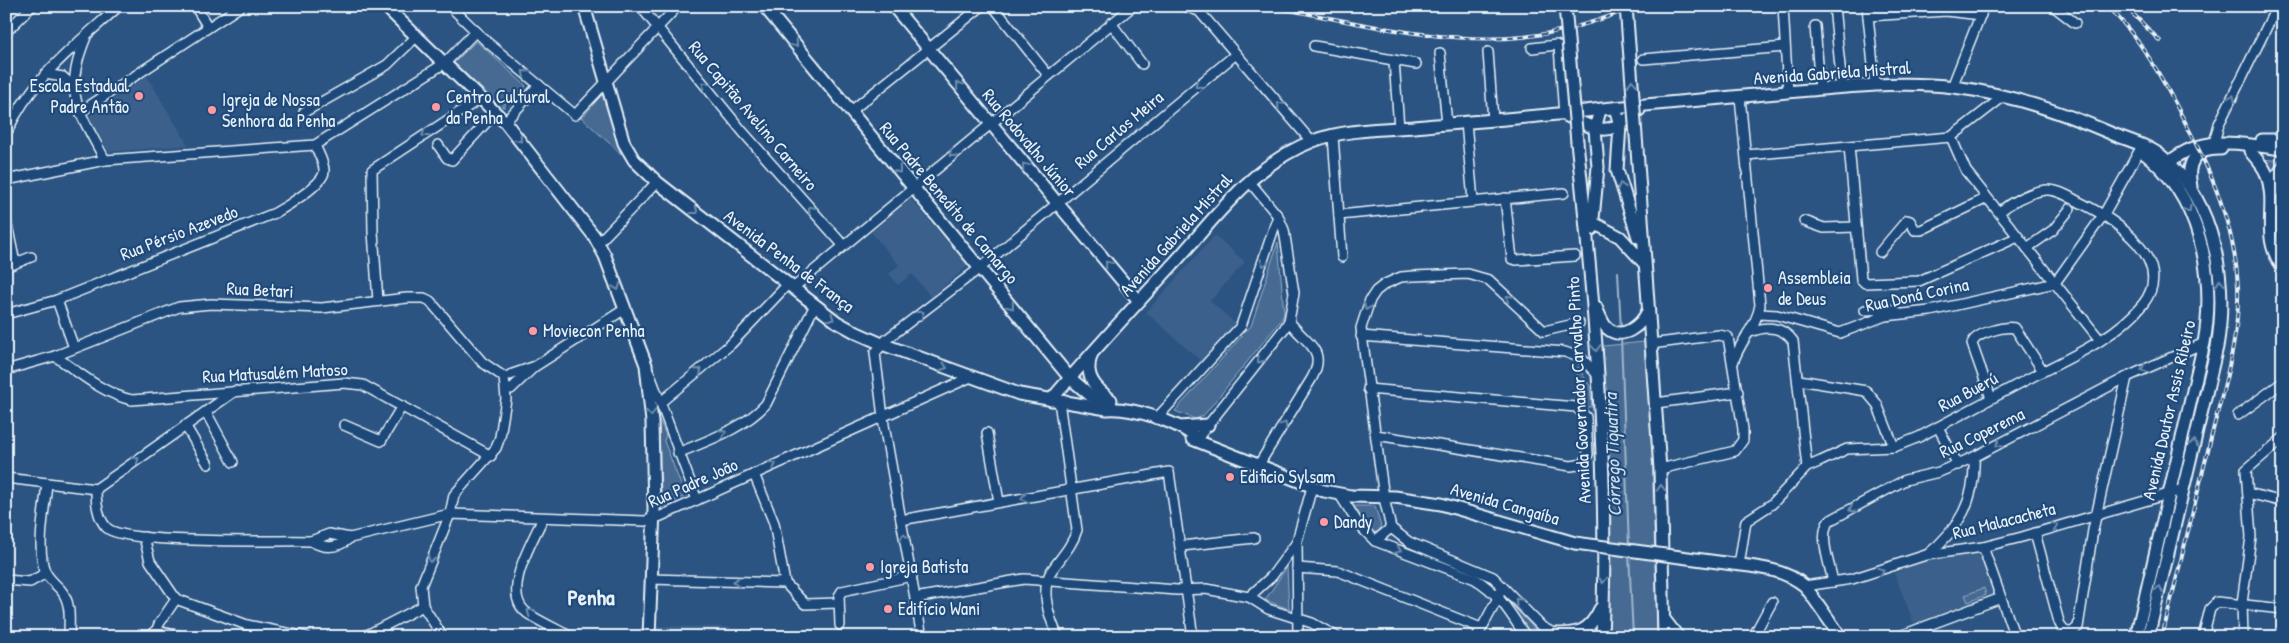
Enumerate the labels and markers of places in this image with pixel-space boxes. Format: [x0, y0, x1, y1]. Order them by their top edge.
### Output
place label: Escola Estadual Padre Antão [30, 73, 129, 119]
place label: Centro Cultural da Penha [446, 84, 550, 130]
place label: Igreja de Nossa Senhora da Penha [222, 87, 335, 133]
marker: Escola Estadual Padre Antão [133, 90, 145, 102]
marker: Centro Cultural da Penha [430, 101, 442, 113]
marker: Igreja de Nossa Senhora da Penha [206, 104, 218, 116]
place label: Assembleia de Deus [1778, 265, 1851, 311]
marker: Assembleia de Deus [1762, 282, 1774, 294]
place label: Moviecon Penha [543, 318, 644, 343]
marker: Moviecon Penha [527, 325, 539, 337]
place label: Edificio Sylsam [1240, 464, 1336, 489]
marker: Edificio Sylsam [1224, 471, 1236, 483]
place label: Dandy [1334, 509, 1373, 534]
marker: Dandy [1318, 516, 1330, 528]
place label: Igreja Batista [880, 554, 968, 579]
marker: Igreja Batista [864, 561, 876, 573]
place label: Edifício Wani [898, 596, 980, 621]
marker: Edifício Wani [882, 603, 894, 615]

